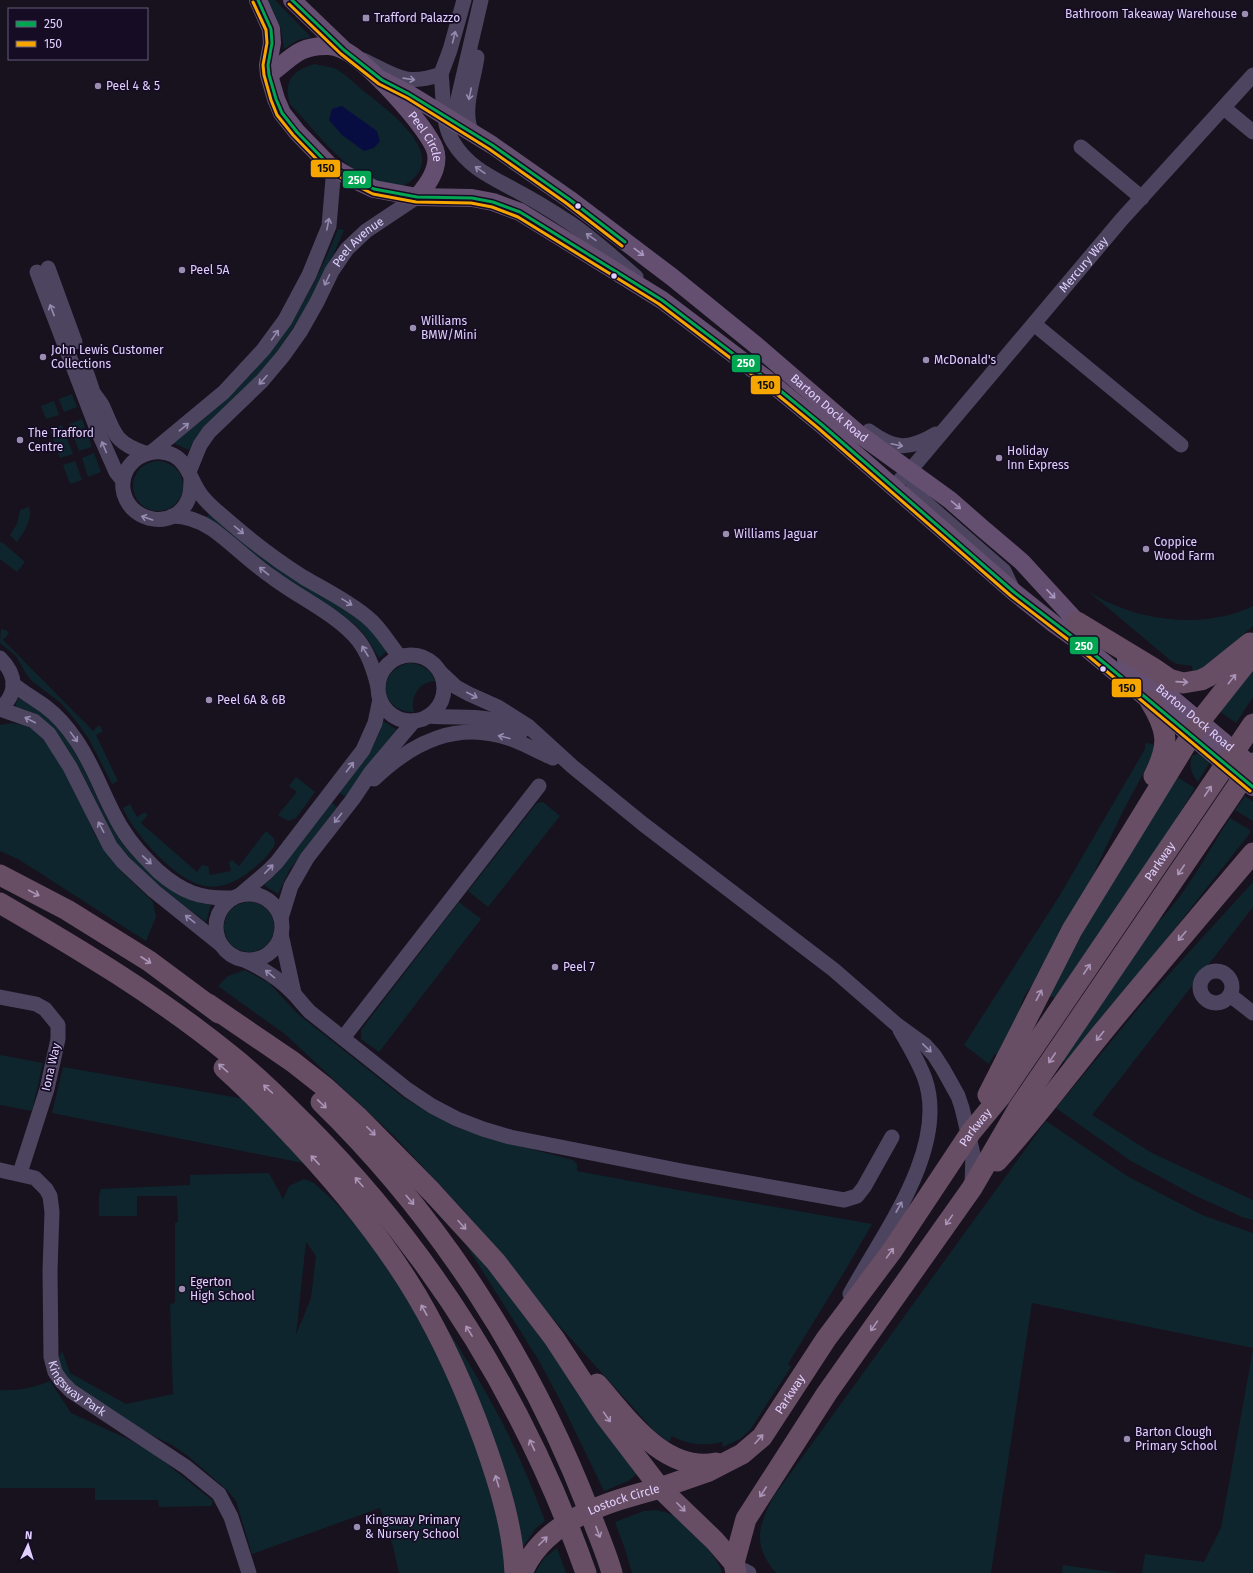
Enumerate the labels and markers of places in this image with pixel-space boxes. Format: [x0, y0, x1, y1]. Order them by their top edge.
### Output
place label: Bathroom Takeaway Warehouse [1065, 7, 1237, 21]
marker: Bathroom Takeaway Warehouse [1240, 9, 1250, 19]
place label: Trafford Palazzo [374, 11, 460, 25]
marker: Trafford Palazzo [361, 13, 371, 23]
place label: Peel 4 & 5 [106, 79, 160, 93]
marker: Peel 4 & 5 [93, 81, 103, 91]
unlabelled marker [573, 201, 583, 211]
place label: Peel 5A [190, 263, 229, 277]
marker: Peel 5A [177, 265, 187, 275]
unlabelled marker [609, 271, 619, 281]
place label: Williams BMW/Mini [421, 314, 477, 342]
marker: Williams BMW/Mini [408, 323, 418, 333]
place label: John Lewis Customer Collections [51, 343, 164, 371]
marker: John Lewis Customer Collections [38, 352, 48, 362]
place label: McDonald's [934, 353, 996, 367]
marker: McDonald's [921, 355, 931, 365]
place label: The Trafford Centre [28, 426, 94, 454]
marker: The Trafford Centre [15, 435, 25, 445]
place label: Holiday Inn Express [1007, 444, 1069, 472]
marker: Holiday Inn Express [994, 453, 1004, 463]
place label: Williams Jaguar [734, 527, 818, 541]
marker: Williams Jaguar [721, 529, 731, 539]
place label: Coppice Wood Farm [1154, 535, 1215, 563]
marker: Coppice Wood Farm [1141, 544, 1151, 554]
unlabelled marker [1098, 664, 1108, 674]
place label: Peel 6A & 6B [217, 693, 285, 707]
marker: Peel 6A & 6B [204, 695, 214, 705]
place label: Peel 7 [563, 960, 595, 974]
marker: Peel 7 [550, 962, 560, 972]
place label: Egerton High School [190, 1275, 255, 1303]
marker: Egerton High School [177, 1284, 187, 1294]
place label: Barton Clough Primary School [1135, 1425, 1218, 1453]
marker: Barton Clough Primary School [1122, 1434, 1132, 1444]
place label: Kingsway Primary & Nursery School [365, 1513, 460, 1541]
marker: Kingsway Primary & Nursery School [352, 1522, 362, 1532]

